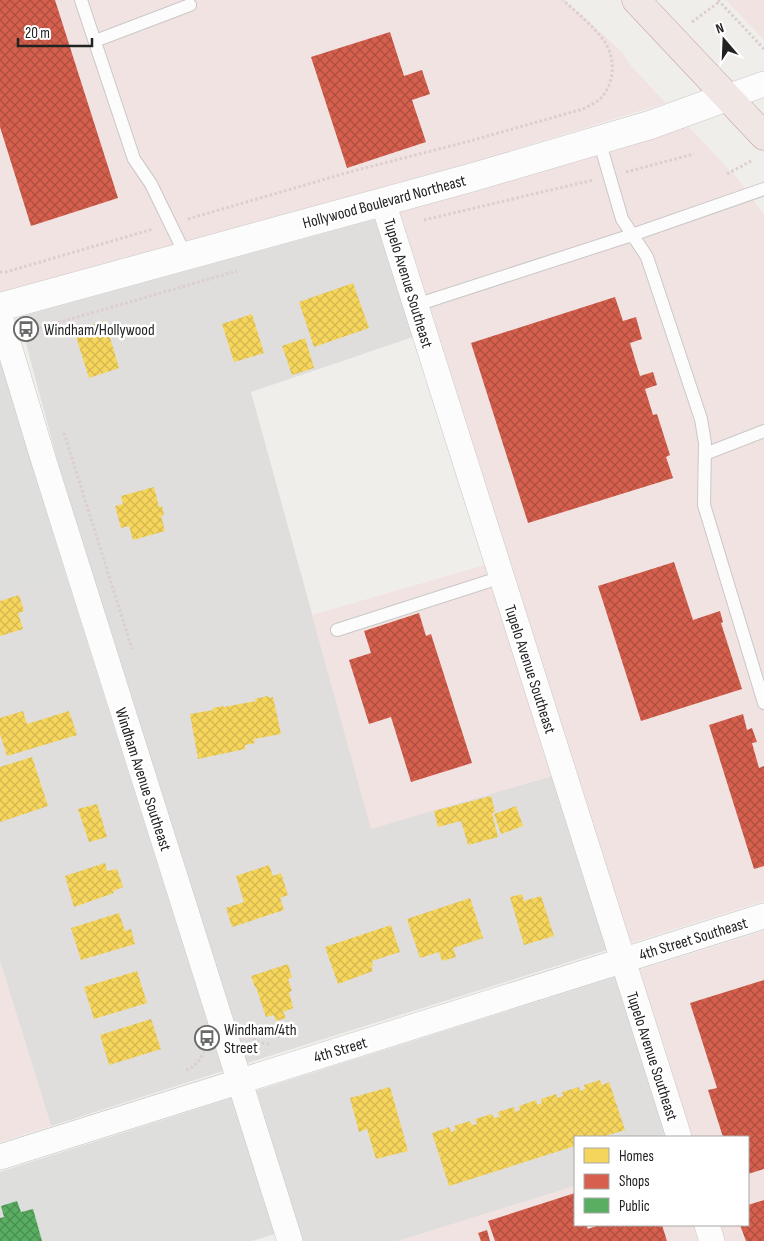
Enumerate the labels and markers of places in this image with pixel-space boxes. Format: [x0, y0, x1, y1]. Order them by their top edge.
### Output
bus stop icon: Windham/Hollywood [13, 316, 39, 342]
place label: Windham/Hollywood [44, 321, 155, 340]
place label: Windham/4th Street [224, 1021, 297, 1058]
bus stop icon: Windham/4th Street [194, 1025, 220, 1051]

